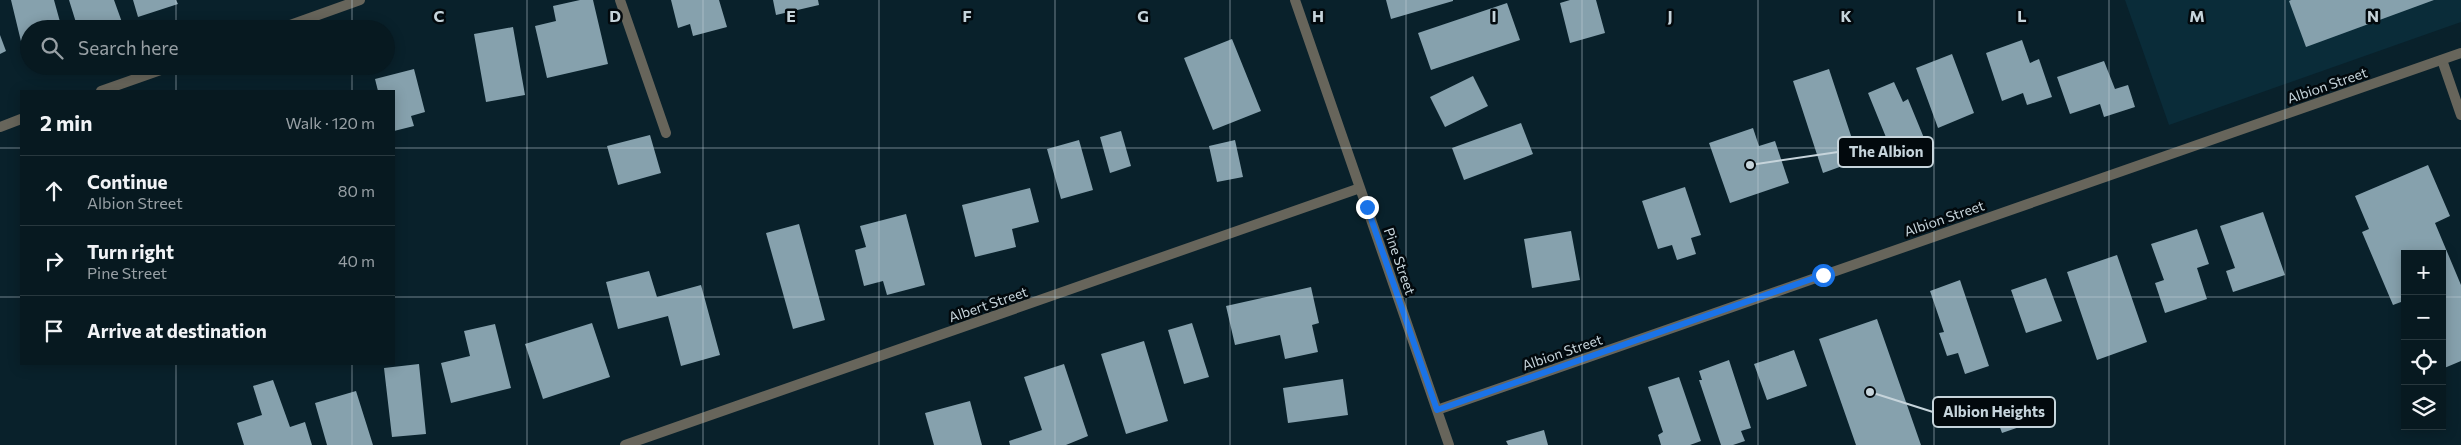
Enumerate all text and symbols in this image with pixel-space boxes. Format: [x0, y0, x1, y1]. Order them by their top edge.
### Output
text: C [434, 6, 445, 25]
text: D [609, 6, 621, 25]
text: E [786, 6, 796, 25]
text: F [962, 6, 972, 25]
text: G [1137, 6, 1149, 25]
text: H [1312, 6, 1324, 25]
text: I [1491, 6, 1497, 25]
text: J [1667, 6, 1673, 25]
text: K [1840, 6, 1852, 25]
text: L [2017, 6, 2027, 25]
text: M [2189, 6, 2205, 25]
text: N [2367, 6, 2379, 25]
search box [20, 20, 395, 75]
icon: search [38, 34, 66, 62]
text: Search here [78, 36, 178, 59]
street label: Albion Street [2285, 63, 2370, 107]
text: 2 min [40, 110, 92, 135]
text: Walk · 120 m [285, 113, 375, 132]
callout: The Albion [1838, 137, 1933, 167]
text: The Albion [1849, 142, 1923, 160]
text: Continue [87, 170, 167, 193]
icon: ahead [40, 177, 68, 205]
text: 80 m [338, 181, 375, 200]
text: Albion Street [87, 193, 183, 212]
route end [1356, 196, 1379, 219]
street label: Albion Street [1902, 196, 1987, 240]
street label: Pine Street [1381, 225, 1420, 297]
text: Turn right [87, 240, 174, 263]
icon: right [40, 247, 68, 275]
map controls [2401, 250, 2446, 430]
button: + [2401, 250, 2446, 295]
text: 40 m [338, 251, 375, 270]
text: Pine Street [87, 263, 167, 282]
route start [1812, 264, 1835, 287]
street label: Albert Street [946, 282, 1030, 325]
button: − [2401, 295, 2446, 340]
icon: arrive [40, 317, 68, 345]
text: Arrive at destination [87, 319, 267, 342]
street label: Albion Street [1520, 330, 1605, 374]
button: locate [2401, 340, 2446, 385]
button: layers [2401, 385, 2446, 430]
callout: Albion Heights [1933, 397, 2055, 427]
text: Albion Heights [1943, 402, 2045, 420]

